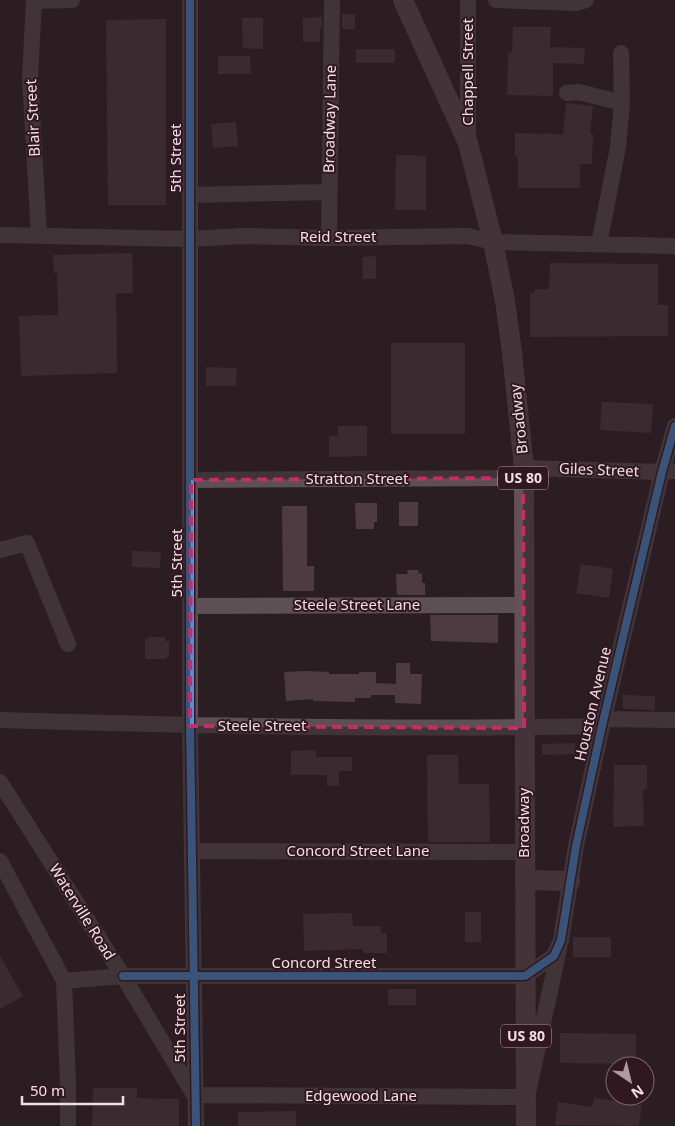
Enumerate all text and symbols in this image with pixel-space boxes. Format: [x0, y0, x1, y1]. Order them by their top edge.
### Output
street label: Chappell Street [457, 18, 477, 126]
street label: Broadway Lane [318, 65, 340, 173]
street label: Blair Street [20, 78, 44, 157]
street label: 5th Street [165, 123, 185, 193]
street label: Reid Street [300, 226, 377, 246]
street label: Broadway [504, 383, 532, 455]
street label: Giles Street [559, 458, 640, 480]
road number: US 80 [498, 466, 548, 489]
street label: Stratton Street [306, 468, 409, 488]
street label: 5th Street [166, 528, 186, 598]
street label: Steele Street Lane [294, 594, 420, 614]
street label: Houston Avenue [569, 645, 615, 763]
street label: Steele Street [218, 715, 307, 735]
street label: Broadway [513, 788, 533, 858]
street label: Concord Street Lane [287, 840, 429, 860]
street label: Waterville Road [45, 860, 120, 963]
street label: Concord Street [271, 952, 377, 972]
street label: 5th Street [169, 993, 189, 1063]
road number: US 80 [501, 1024, 551, 1048]
north arrow [605, 1056, 655, 1106]
scale bar [22, 1074, 124, 1106]
text: 50 m [30, 1080, 65, 1100]
text: N [628, 1081, 648, 1103]
street label: Edgewood Lane [305, 1085, 417, 1105]

